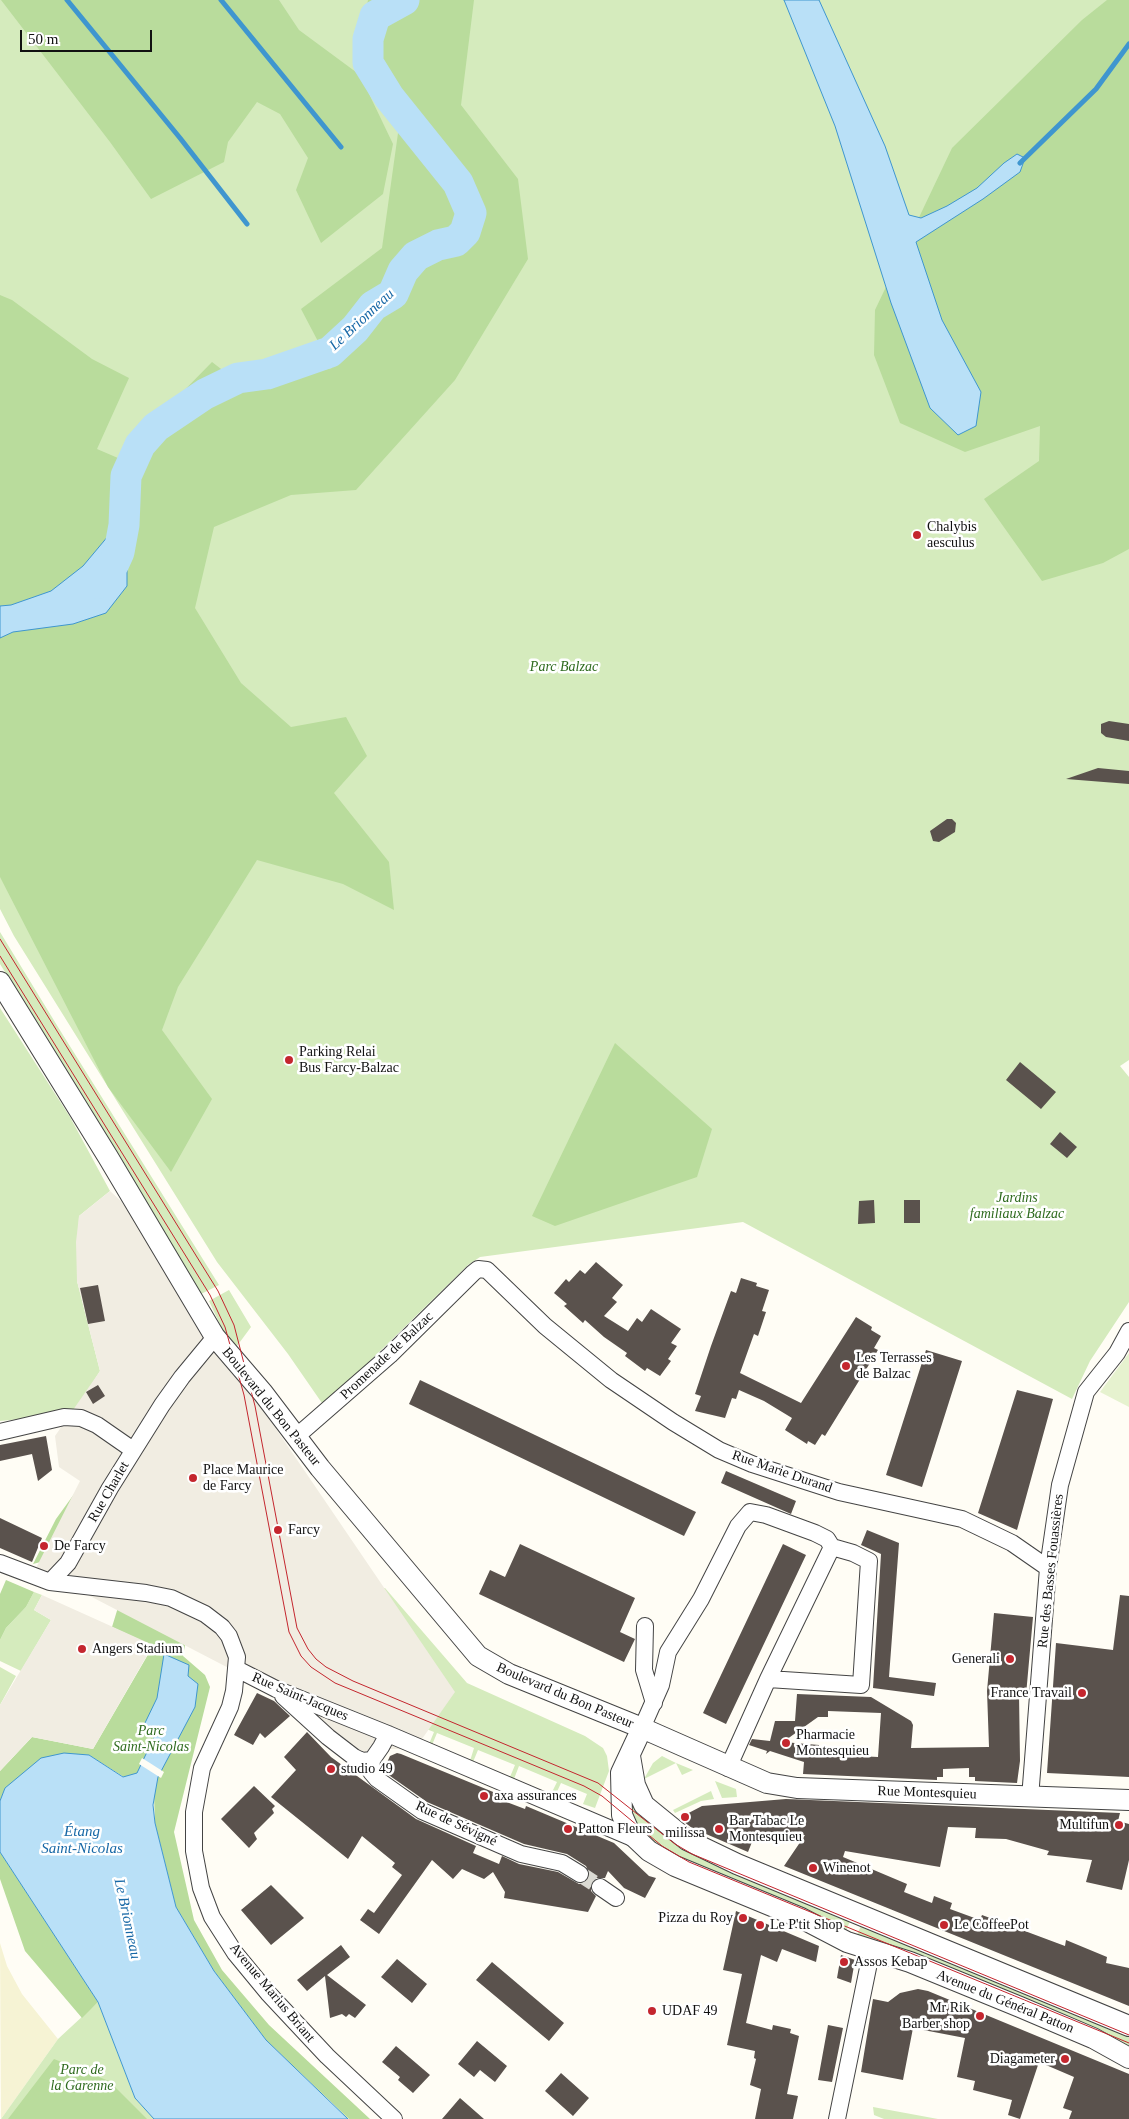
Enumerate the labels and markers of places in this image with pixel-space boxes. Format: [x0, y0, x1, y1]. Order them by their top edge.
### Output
place label: Chalybis aesculus [927, 519, 977, 552]
marker: Chalybis aesculus [911, 529, 923, 541]
place label: Parking Relai Bus Farcy-Balzac [299, 1044, 399, 1076]
marker: Parking Relai Bus Farcy-Balzac [283, 1054, 295, 1066]
place label: Les Terrasses de Balzac [856, 1350, 932, 1382]
marker: Les Terrasses de Balzac [840, 1360, 852, 1372]
place label: Place Maurice de Farcy [203, 1462, 283, 1494]
marker: Place Maurice de Farcy [187, 1472, 199, 1484]
place label: Farcy [288, 1522, 320, 1538]
marker: Farcy [272, 1524, 284, 1536]
place label: De Farcy [54, 1538, 106, 1554]
marker: De Farcy [38, 1540, 50, 1552]
place label: Angers Stadium [92, 1641, 183, 1657]
marker: Angers Stadium [76, 1643, 88, 1655]
place label: Generali [952, 1651, 1000, 1667]
marker: Generali [1004, 1653, 1016, 1665]
place label: France Travail [990, 1685, 1072, 1701]
marker: France Travail [1076, 1687, 1088, 1699]
place label: Pharmacie Montesquieu [796, 1727, 869, 1760]
marker: Pharmacie Montesquieu [780, 1737, 792, 1749]
place label: studio 49 [341, 1761, 393, 1777]
marker: studio 49 [325, 1763, 337, 1775]
place label: axa assurances [494, 1788, 577, 1804]
marker: axa assurances [478, 1790, 490, 1802]
marker: milissa [679, 1811, 691, 1823]
place label: Bar Tabac Le Montesquieu [729, 1813, 804, 1845]
place label: Multifun [1059, 1817, 1109, 1833]
marker: Multifun [1113, 1819, 1125, 1831]
place label: Patton Fleurs [578, 1821, 652, 1837]
marker: Patton Fleurs [562, 1823, 574, 1835]
marker: Bar Tabac Le Montesquieu [713, 1823, 725, 1835]
place label: milissa [665, 1825, 705, 1841]
place label: Winenot [823, 1860, 871, 1876]
marker: Winenot [807, 1862, 819, 1874]
place label: Pizza du Roy [658, 1910, 733, 1926]
marker: Pizza du Roy [737, 1912, 749, 1924]
place label: Le P'tit Shop [770, 1917, 843, 1933]
place label: Le CoffeePot [954, 1917, 1029, 1933]
marker: Le P'tit Shop [754, 1919, 766, 1931]
marker: Le CoffeePot [938, 1919, 950, 1931]
place label: Assos Kebap [854, 1954, 927, 1970]
marker: Assos Kebap [838, 1956, 850, 1968]
place label: Mr Rik Barber shop [902, 2000, 970, 2032]
place label: UDAF 49 [662, 2003, 718, 2019]
marker: UDAF 49 [646, 2005, 658, 2017]
marker: Mr Rik Barber shop [974, 2010, 986, 2022]
place label: Diagameter [990, 2051, 1055, 2067]
marker: Diagameter [1059, 2053, 1071, 2065]

